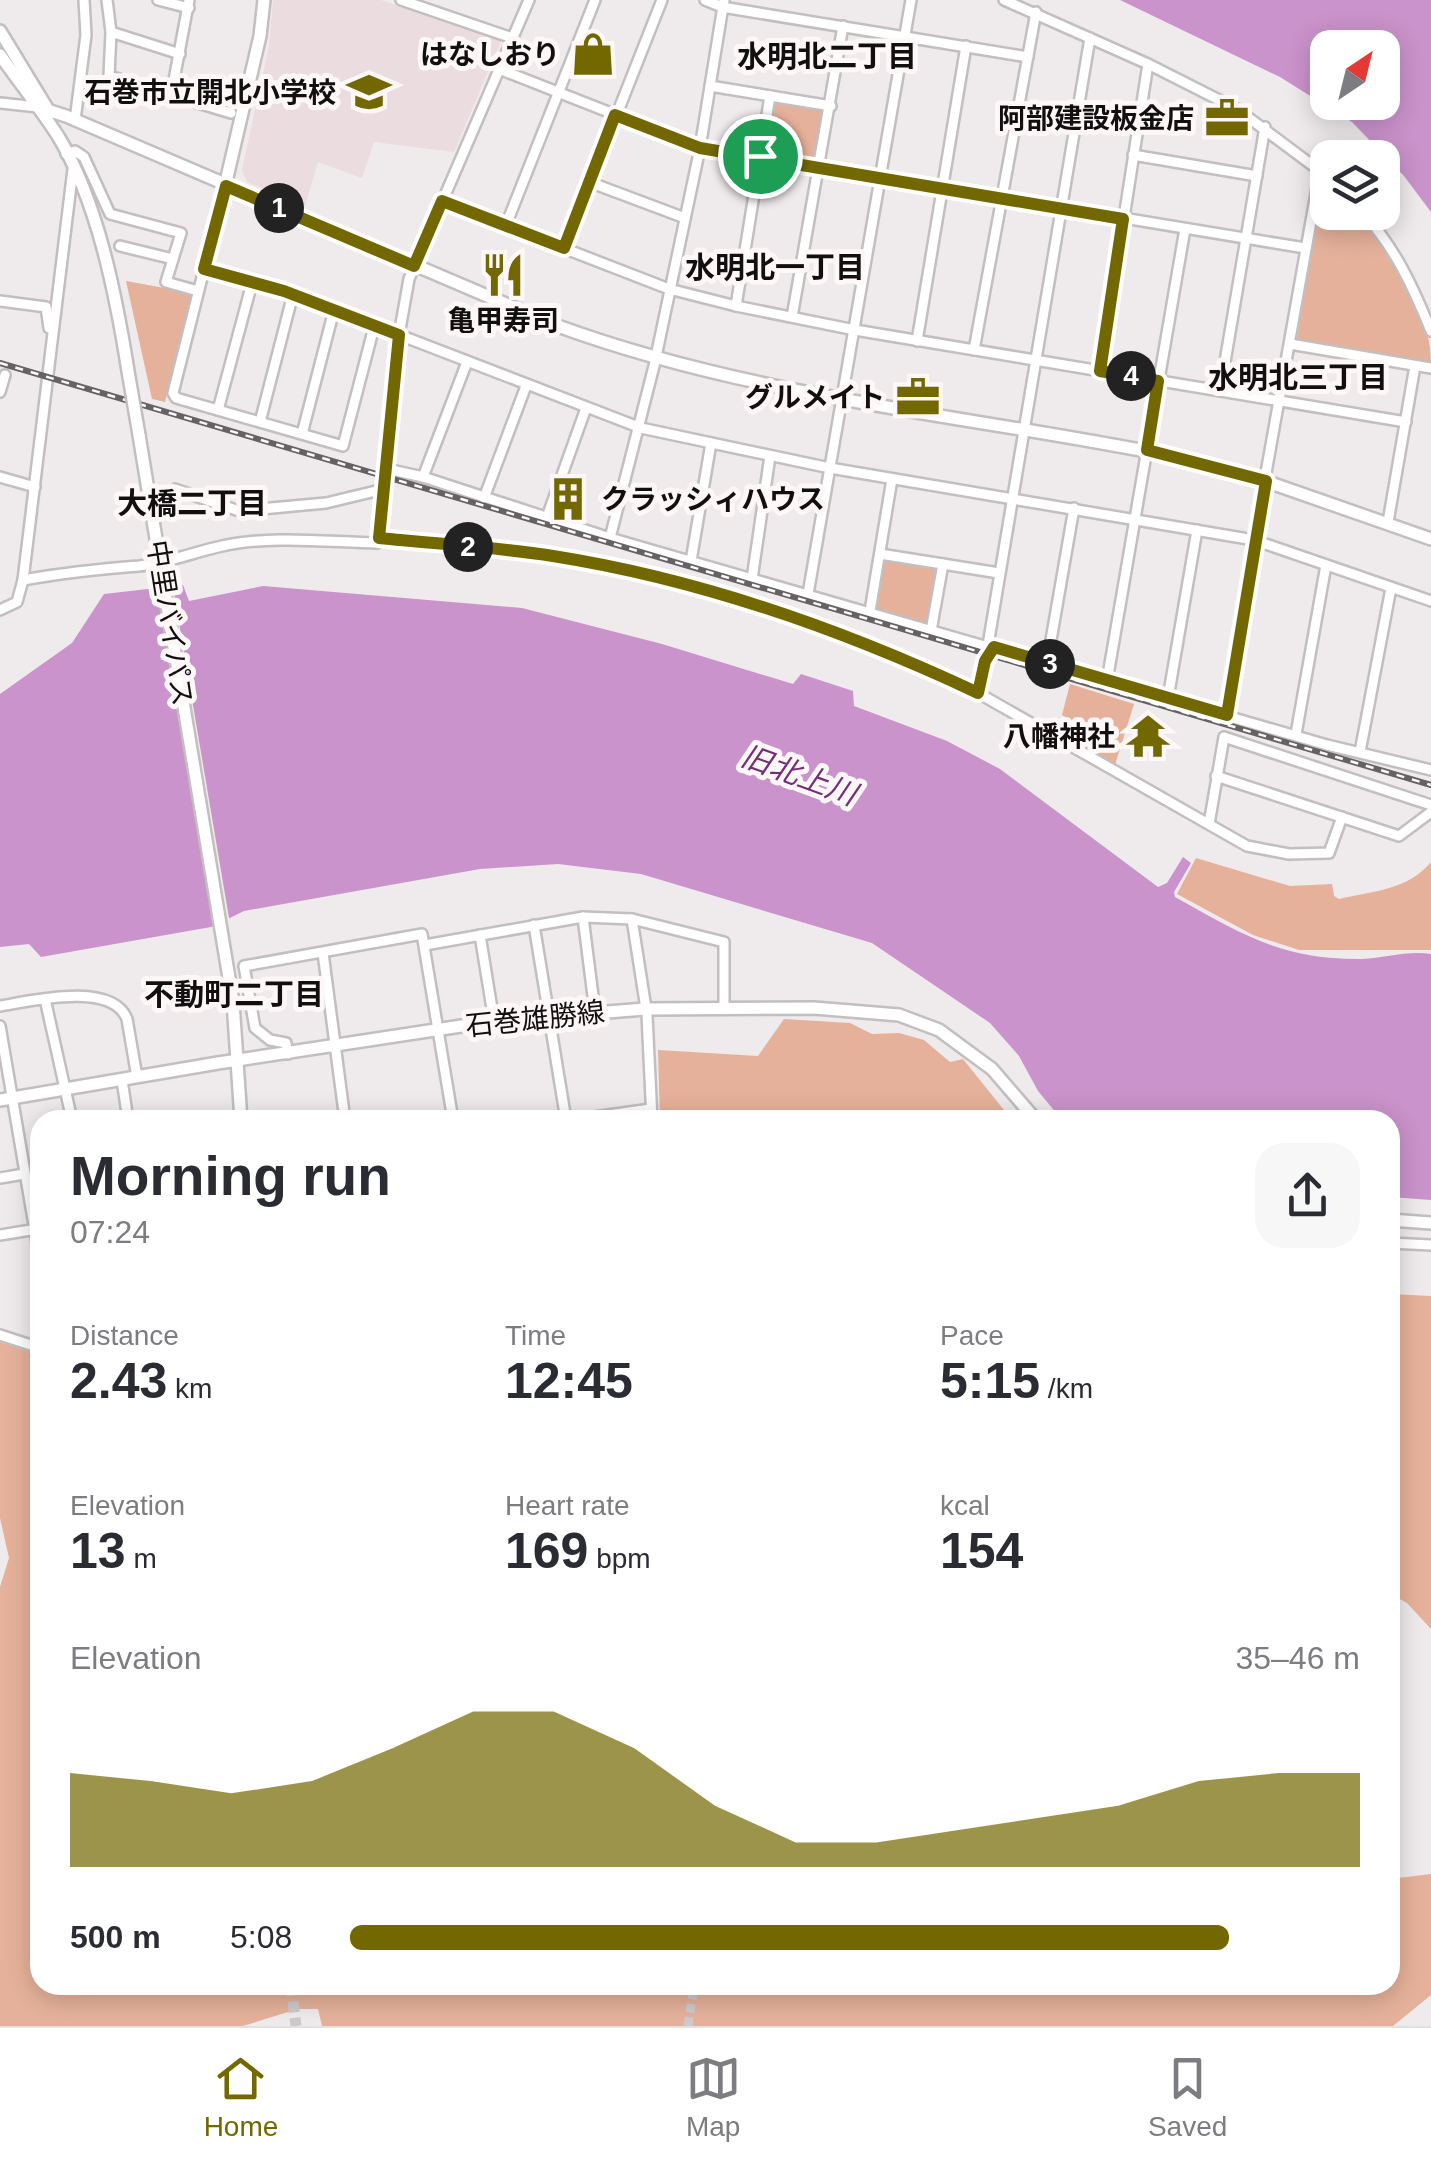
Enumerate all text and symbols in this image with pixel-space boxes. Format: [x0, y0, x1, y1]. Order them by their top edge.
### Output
shop icon: はなしおり [569, 30, 617, 78]
north arrow [1310, 30, 1400, 120]
map controls [1310, 30, 1400, 230]
place label: はなしおり [420, 39, 560, 70]
district label: 水明北二丁目 [737, 40, 917, 73]
school or university icon: 石巻市立開北小学校 [345, 68, 393, 116]
place label: 石巻市立開北小学校 [84, 77, 336, 108]
office icon: 阿部建設板金店 [1203, 94, 1251, 142]
place label: 阿部建設板金店 [998, 103, 1194, 134]
pin [718, 114, 803, 199]
icon: arrive [733, 129, 788, 184]
button: layers [1310, 140, 1400, 230]
pin: 1 [254, 183, 304, 233]
text: 1 [271, 192, 287, 223]
restaurant icon: 亀甲寿司 [479, 251, 527, 299]
district label: 水明北一丁目 [685, 251, 865, 284]
place label: 亀甲寿司 [447, 305, 559, 336]
pin: 4 [1106, 351, 1156, 401]
text: 4 [1123, 360, 1139, 391]
district label: 水明北三丁目 [1208, 361, 1388, 394]
office icon: グルメイト [894, 373, 942, 421]
place label: グルメイト [745, 382, 885, 413]
building icon: クラッシィハウス [544, 475, 592, 523]
place label: クラッシィハウス [601, 484, 825, 515]
district label: 大橋二丁目 [117, 487, 267, 520]
pin: 2 [443, 522, 493, 572]
text: 2 [460, 531, 476, 562]
street label: 中里バイパス [142, 538, 198, 708]
pin: 3 [1025, 639, 1075, 689]
text: 3 [1042, 648, 1058, 679]
temple icon: 八幡神社 [1124, 712, 1172, 760]
place label: 八幡神社 [1003, 721, 1115, 752]
water label: 旧北上川 [737, 739, 864, 812]
district label: 不動町二丁目 [144, 978, 324, 1011]
street label: 石巻雄勝線 [464, 996, 606, 1042]
button: share [1255, 1143, 1360, 1248]
text: Morning run [70, 1145, 391, 1207]
text: 07:24 [70, 1214, 150, 1250]
text: Distance [70, 1320, 179, 1351]
text: Time [505, 1320, 566, 1351]
text: Pace [940, 1320, 1004, 1351]
text: 2.43 [70, 1353, 167, 1409]
text: 12:45 [505, 1353, 633, 1409]
text: 5:15 [940, 1353, 1040, 1409]
text: km [167, 1373, 212, 1404]
text: /km [1040, 1373, 1093, 1404]
text: Elevation [70, 1490, 185, 1521]
text: Heart rate [505, 1490, 630, 1521]
text: kcal [940, 1490, 990, 1521]
text: 13 [70, 1523, 126, 1579]
text: 169 [505, 1523, 588, 1579]
text: 154 [940, 1523, 1023, 1579]
text: m [126, 1543, 157, 1574]
text: bpm [588, 1543, 651, 1574]
text: Elevation [70, 1640, 202, 1676]
text: 35–46 m [1235, 1640, 1360, 1676]
text: 500 m [70, 1919, 161, 1955]
text: 5:08 [230, 1919, 292, 1955]
tab: Home [204, 2051, 278, 2143]
tab: Map [686, 2051, 741, 2143]
tab: Saved [1148, 2051, 1227, 2143]

